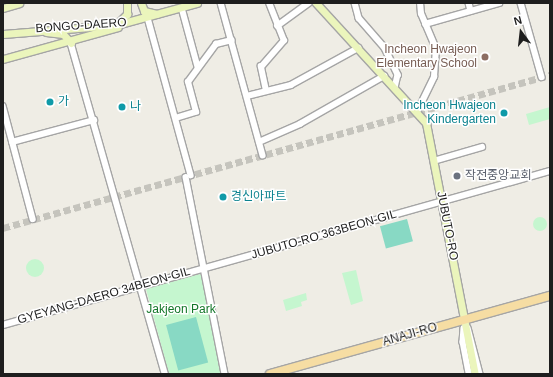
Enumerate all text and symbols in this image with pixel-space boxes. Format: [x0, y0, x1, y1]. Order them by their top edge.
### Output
north arrow [501, 12, 541, 52]
text: N [512, 14, 523, 27]
street label: BONGO-DAERO [35, 16, 127, 36]
place label: Incheon Hwajeon Elementary School [376, 43, 477, 71]
marker: Incheon Hwajeon Elementary School [480, 52, 490, 62]
place label: 가 [58, 95, 69, 109]
marker: 가 [45, 97, 55, 107]
place label: Incheon Hwajeon Kindergarten [403, 99, 496, 127]
place label: 나 [130, 100, 141, 114]
marker: 나 [117, 102, 127, 112]
marker: Incheon Hwajeon Kindergarten [499, 108, 509, 118]
place label: 작전중앙교회 [465, 169, 531, 183]
marker: 작전중앙교회 [452, 171, 462, 181]
place label: 경신아파트 [231, 190, 286, 204]
street label: JUBUTO-RO [433, 190, 461, 262]
marker: 경신아파트 [218, 192, 228, 202]
street label: JUBUTO-RO 363BEON-GIL [250, 207, 398, 263]
street label: GYEYANG-DAERO 34BEON-GIL [16, 264, 192, 328]
park label: Jakjeon Park [146, 303, 216, 317]
street label: ANAJI-RO [381, 320, 439, 350]

